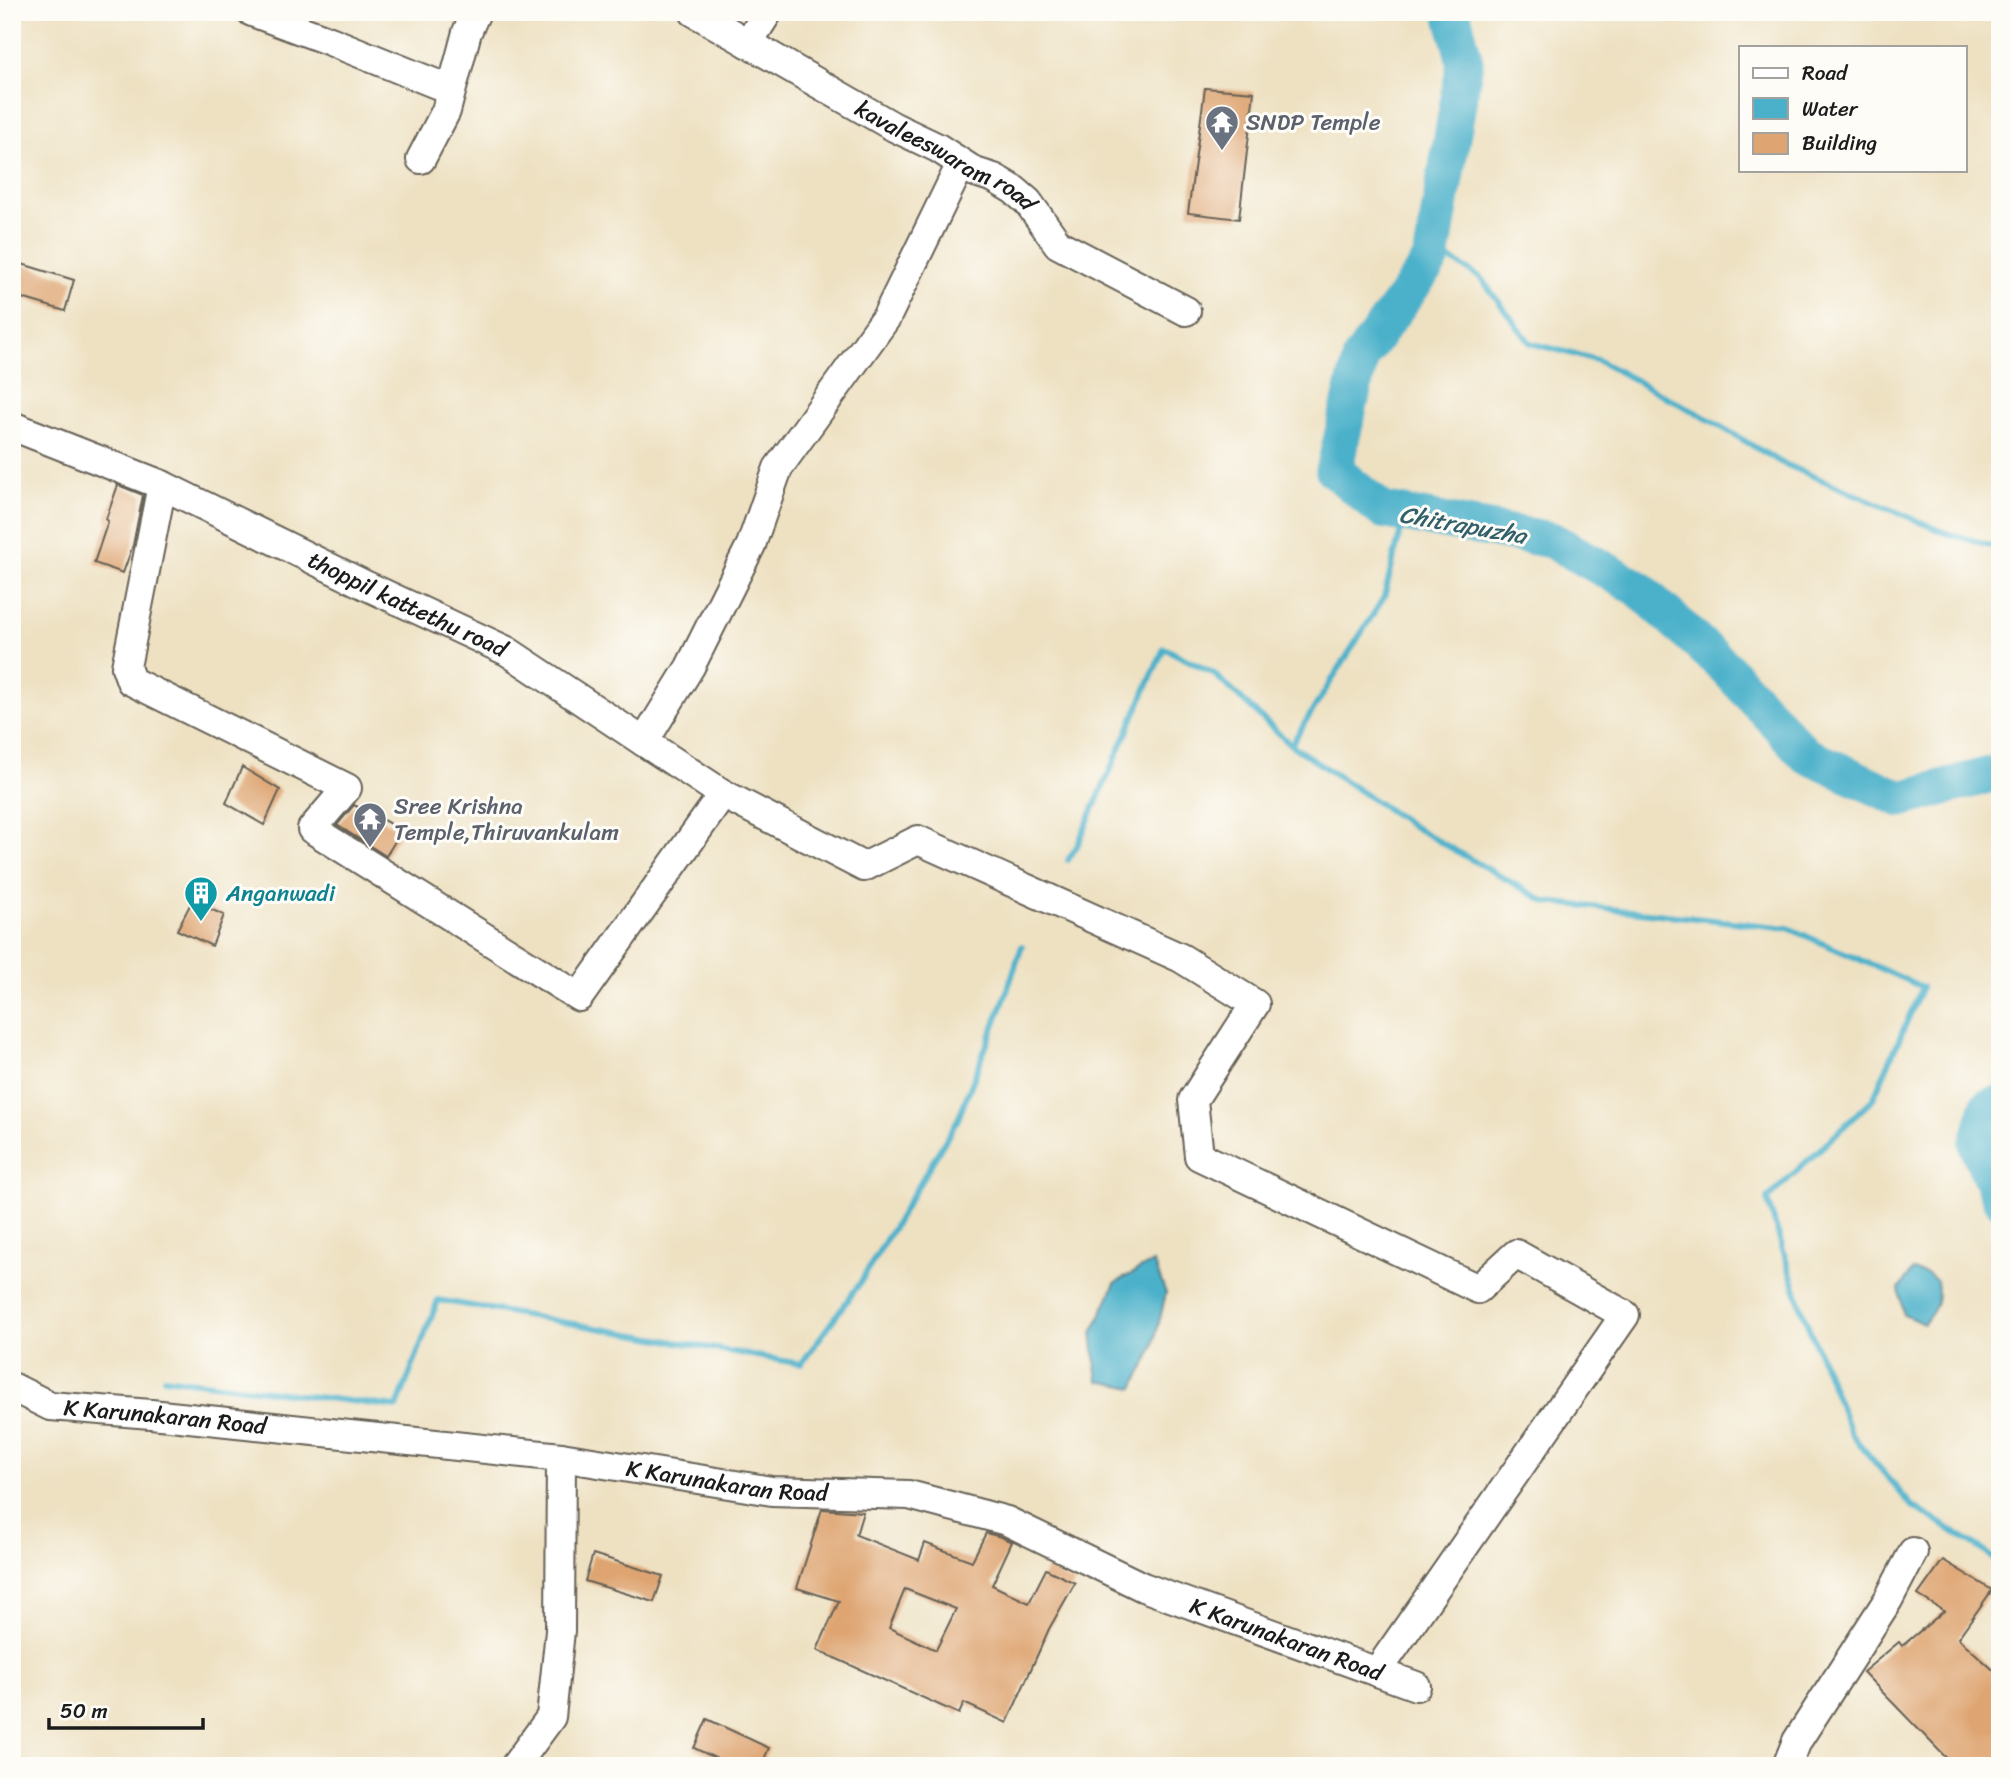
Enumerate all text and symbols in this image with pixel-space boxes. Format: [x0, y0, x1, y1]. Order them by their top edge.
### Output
legend [1739, 46, 1966, 172]
text: Road [1802, 54, 1849, 92]
street label: kavaleeswaram road [847, 89, 1049, 221]
text: Water [1802, 90, 1859, 128]
place label: SNDP Temple [1246, 102, 1381, 143]
temple icon: SNDP Temple [1203, 103, 1241, 152]
text: Building [1802, 124, 1878, 162]
water label: Chitrapuzha [1396, 493, 1532, 557]
street label: thoppil kattethu road [300, 540, 516, 670]
place label: Sree Krishna Temple,Thiruvankulam [394, 786, 619, 853]
temple icon: Sree Krishna Temple,Thiruvankulam [351, 800, 389, 849]
place label: Anganwadi [225, 873, 336, 914]
building icon: Anganwadi [182, 874, 220, 923]
street label: K Karunakaran Road [62, 1387, 270, 1447]
street label: K Karunakaran Road [623, 1448, 830, 1514]
street label: K Karunakaran Road [1184, 1586, 1391, 1694]
scale bar [49, 1687, 203, 1731]
text: 50 m [60, 1692, 108, 1730]

